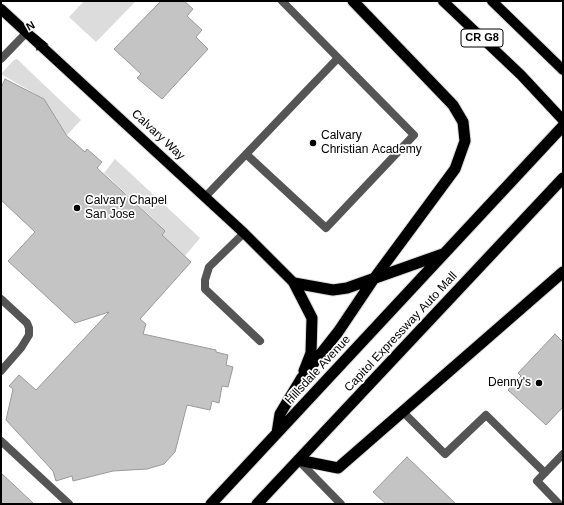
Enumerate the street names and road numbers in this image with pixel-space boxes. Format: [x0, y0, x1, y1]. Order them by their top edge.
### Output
road number: CR G8 [461, 29, 503, 47]
street label: Calvary Way [128, 107, 188, 163]
street label: Capitol Expressway Auto Mall [342, 269, 460, 395]
street label: Hillsdale Avenue [282, 332, 354, 408]

